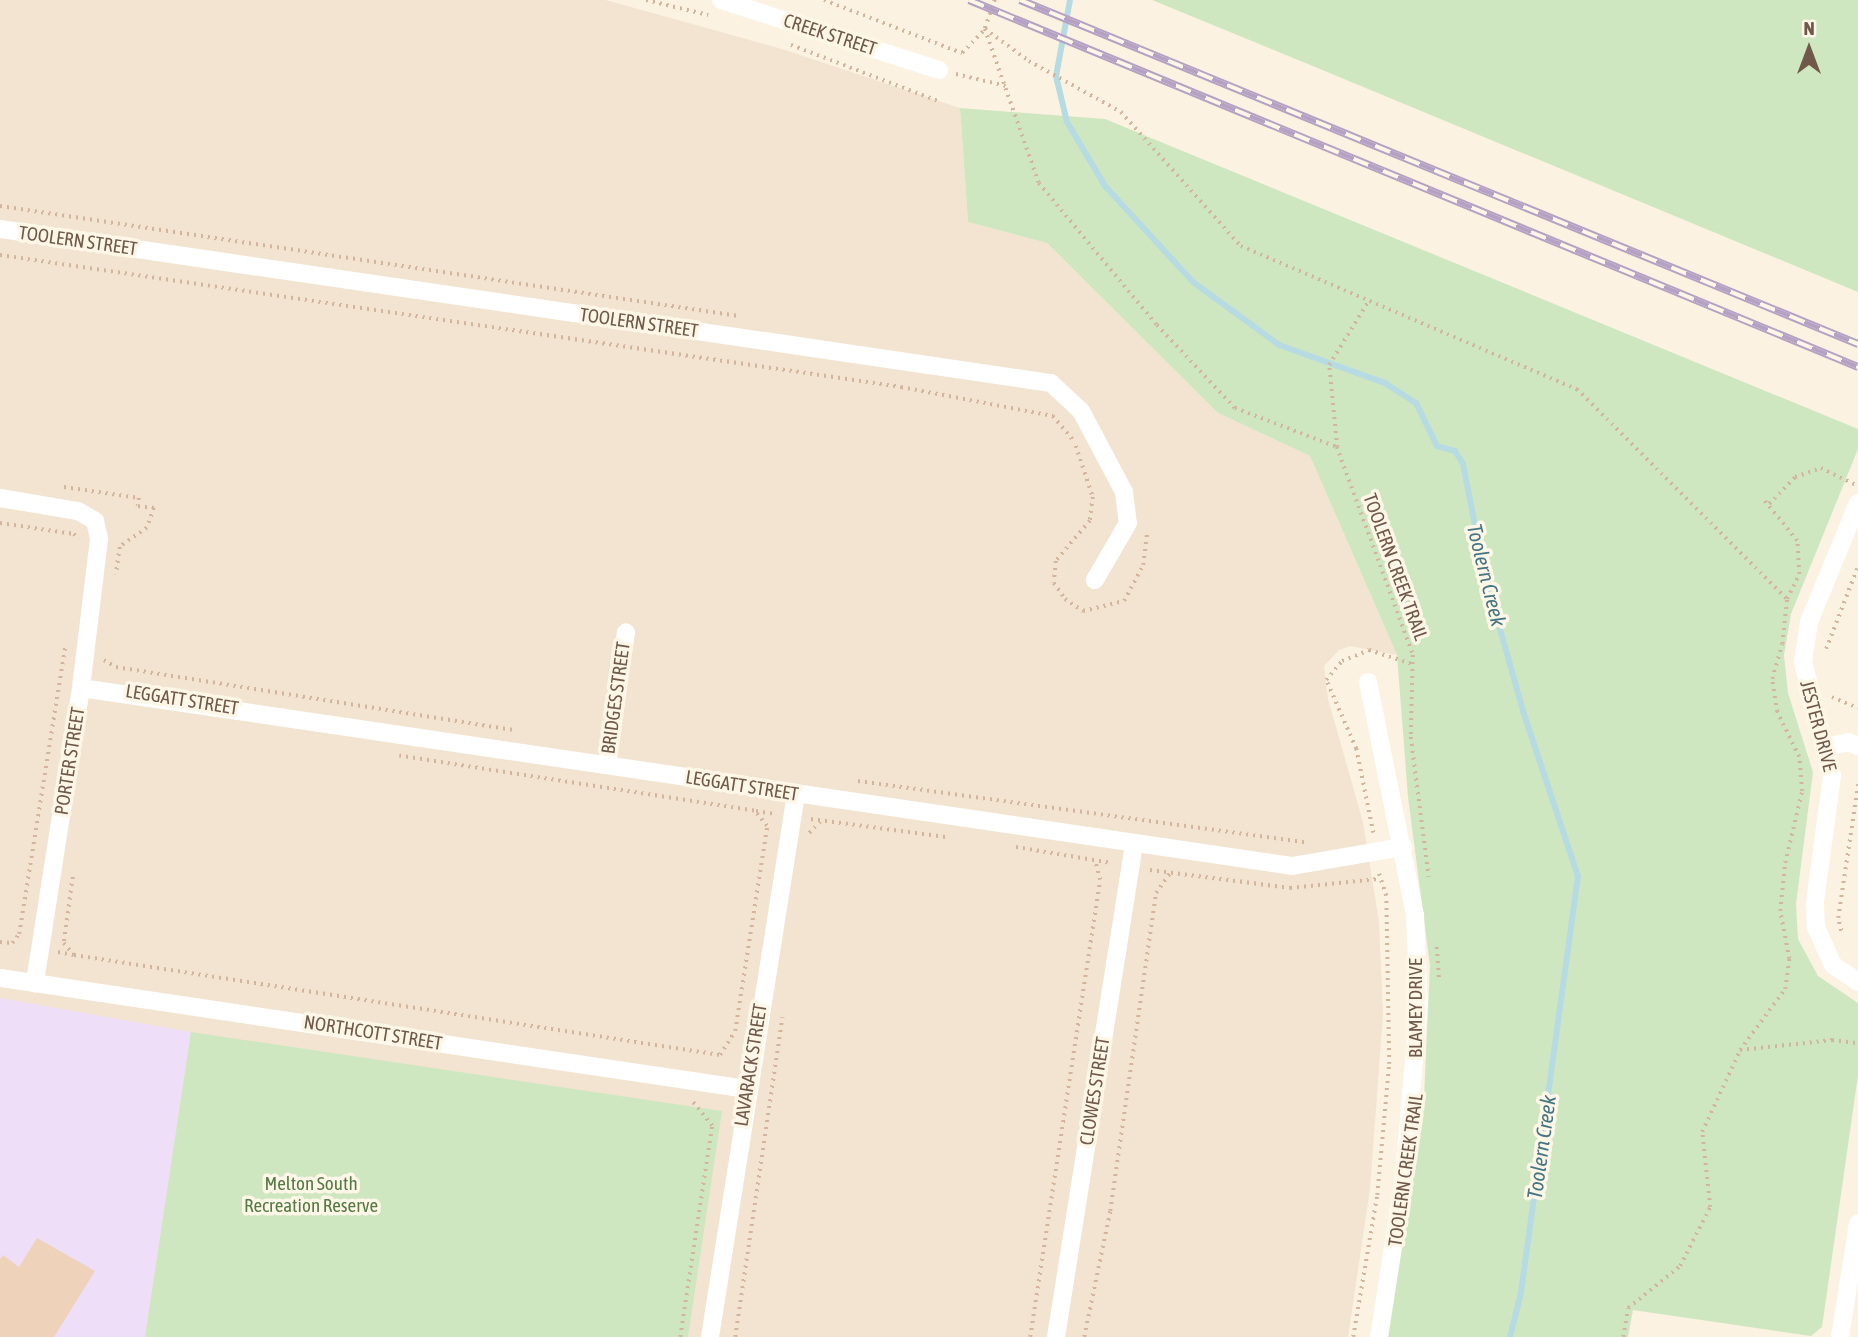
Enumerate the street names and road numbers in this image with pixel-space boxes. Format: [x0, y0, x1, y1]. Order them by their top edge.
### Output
street label: CREEK STREET [781, 9, 879, 61]
street label: TOOLERN STREET [17, 221, 139, 261]
street label: TOOLERN STREET [578, 303, 700, 343]
street label: TOOLERN CREEK TRAIL [1358, 491, 1432, 643]
street label: BRIDGES STREET [597, 640, 635, 756]
street label: JESTER DRIVE [1795, 678, 1841, 774]
street label: LEGGATT STREET [124, 680, 240, 720]
street label: PORTER STREET [50, 705, 90, 817]
street label: LEGGATT STREET [684, 766, 800, 806]
street label: BLAMEY DRIVE [1405, 958, 1427, 1058]
street label: LAVARACK STREET [730, 1002, 772, 1128]
street label: NORTHCOTT STREET [302, 1011, 444, 1055]
street label: CLOWES STREET [1075, 1035, 1115, 1147]
street label: TOOLERN CREEK TRAIL [1384, 1092, 1428, 1248]

